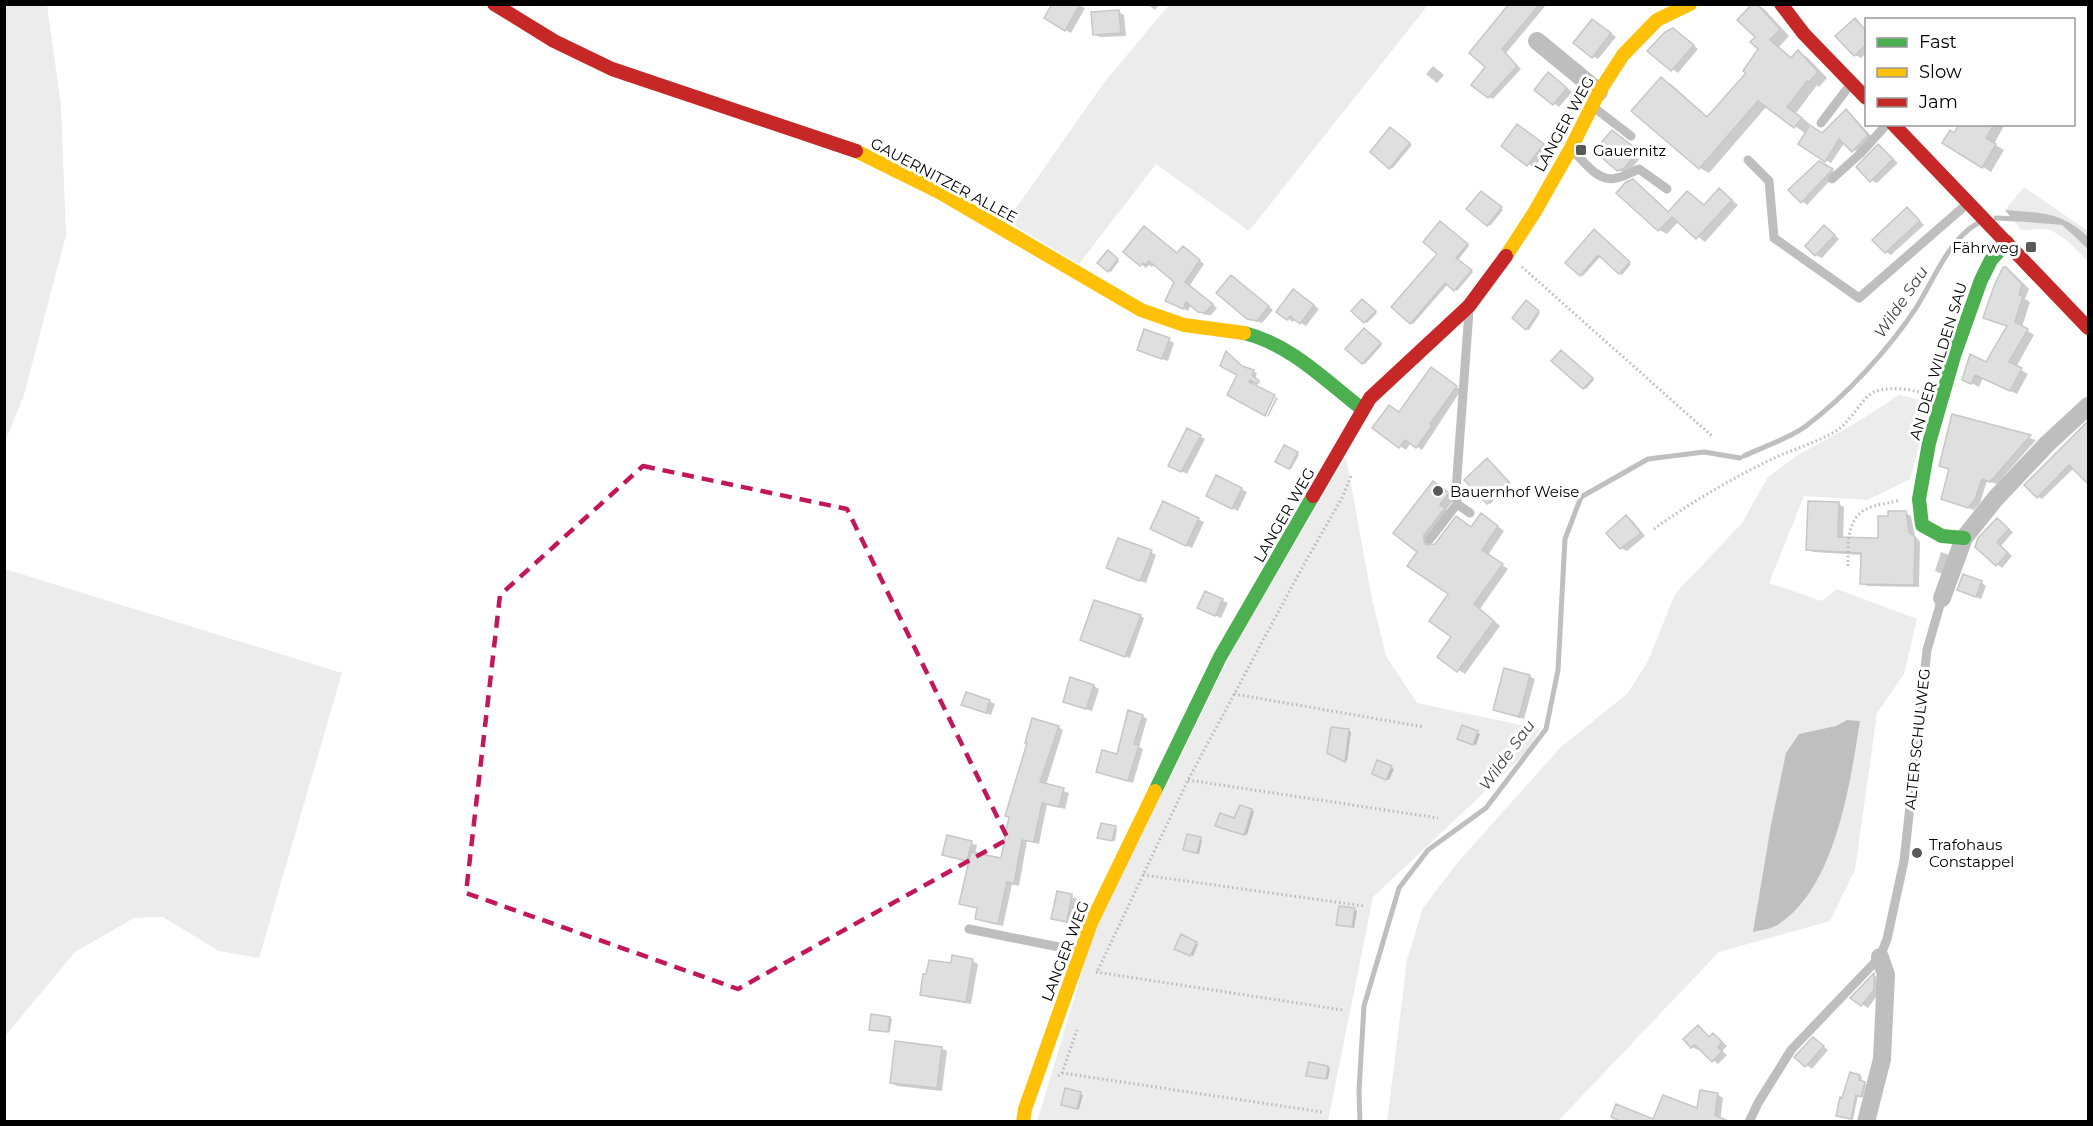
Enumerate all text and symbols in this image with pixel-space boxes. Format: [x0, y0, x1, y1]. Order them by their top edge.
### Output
legend [1865, 18, 2075, 126]
text: Fast [1919, 31, 1957, 53]
text: Slow [1919, 61, 1962, 83]
street label: LANGER WEG [1530, 73, 1598, 175]
text: Jam [1918, 91, 1958, 113]
street label: GAUERNITZER ALLEE [867, 133, 1021, 227]
place label: Gauernitz [1593, 141, 1667, 160]
marker: Gauernitz [1574, 143, 1588, 157]
place label: Fährweg [1952, 238, 2019, 257]
marker: Fährweg [2024, 240, 2038, 254]
water label: Wilde Sau [1870, 263, 1932, 341]
street label: AN DER WILDEN SAU [1905, 280, 1971, 442]
street label: LANGER WEG [1249, 464, 1319, 566]
place label: Bauernhof Weise [1450, 482, 1579, 501]
marker: Bauernhof Weise [1431, 484, 1445, 498]
street label: ALTER SCHULWEG [1900, 667, 1934, 811]
water label: Wilde Sau [1475, 716, 1539, 794]
place label: Trafohaus Constappel [1929, 835, 2014, 871]
marker: Trafohaus Constappel [1910, 846, 1924, 860]
street label: LANGER WEG [1037, 898, 1093, 1004]

